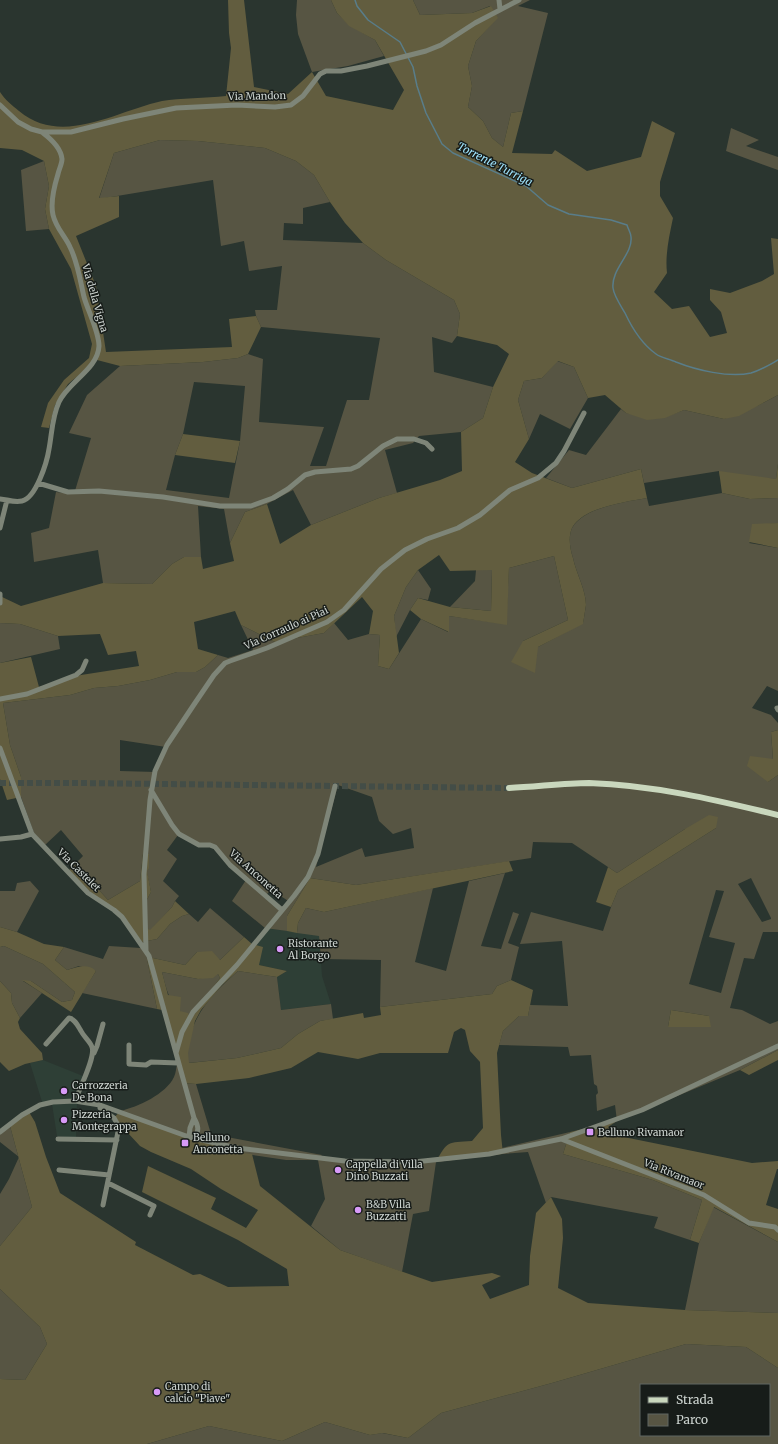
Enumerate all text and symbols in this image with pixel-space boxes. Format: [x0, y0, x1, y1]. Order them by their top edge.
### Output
street label: Via Mandon [227, 89, 286, 103]
water label: Torrente Turriga [455, 139, 535, 189]
street label: Via della Vigna [79, 261, 111, 334]
street label: Via Corraulo ai Piai [241, 604, 330, 653]
street label: Via Castelet [54, 845, 103, 894]
street label: Via Anconetta [226, 846, 286, 902]
place label: Ristorante Al Borgo [287, 937, 338, 962]
marker: Ristorante Al Borgo [275, 944, 285, 954]
place label: Carrozzeria De Bona [72, 1079, 128, 1104]
marker: Carrozzeria De Bona [59, 1086, 69, 1096]
place label: Pizzeria Montegrappa [72, 1108, 137, 1133]
marker: Pizzeria Montegrappa [59, 1115, 69, 1125]
place label: Belluno Rivamaor [598, 1126, 684, 1139]
marker: Belluno Rivamaor [585, 1127, 595, 1137]
place label: Belluno Anconetta [192, 1131, 243, 1156]
marker: Belluno Anconetta [180, 1138, 190, 1148]
street label: Via Rivamaor [641, 1156, 707, 1192]
place label: Cappella di Villa Dino Buzzati [346, 1158, 423, 1183]
marker: Cappella di Villa Dino Buzzati [333, 1165, 343, 1175]
place label: B&B Villa Buzzatti [366, 1198, 411, 1223]
marker: B&B Villa Buzzatti [353, 1205, 363, 1215]
place label: Campo di calcio "Piave" [165, 1380, 230, 1405]
legend [640, 1384, 770, 1436]
marker: Campo di calcio "Piave" [152, 1387, 162, 1397]
text: Strada [676, 1392, 714, 1407]
text: Parco [676, 1412, 708, 1427]

